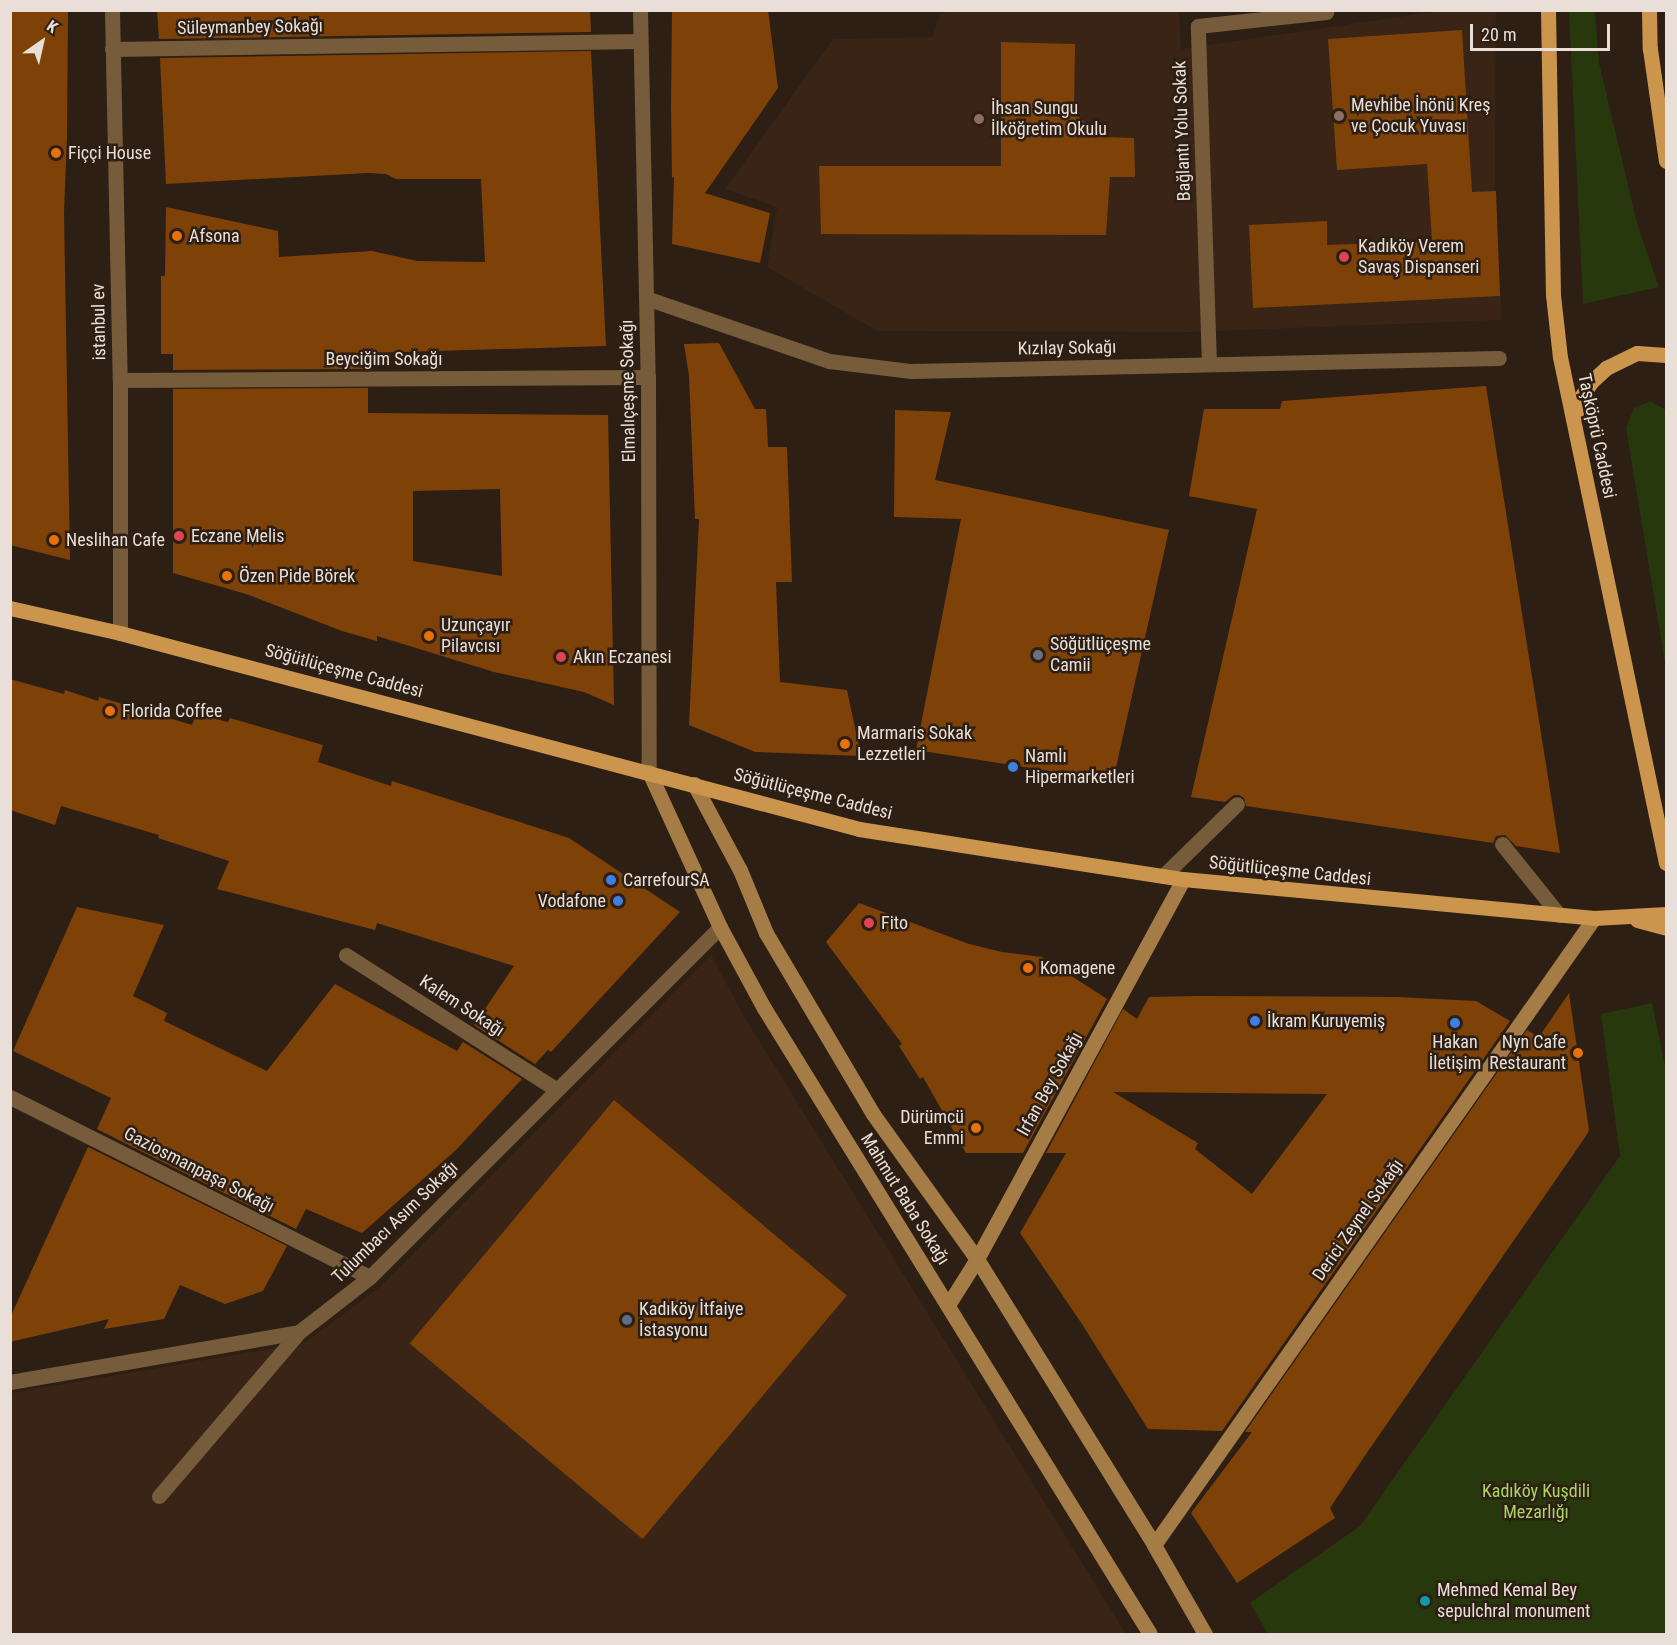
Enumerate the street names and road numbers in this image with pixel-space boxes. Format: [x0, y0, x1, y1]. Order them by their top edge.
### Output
street label: Süleymanbey Sokağı [177, 15, 323, 39]
street label: Bağlantı Yolu Sokak [1169, 60, 1195, 202]
street label: istanbul ev [88, 283, 110, 361]
street label: Elmalıçeşme Sokağı [616, 319, 640, 463]
street label: Kızılay Sokağı [1017, 336, 1117, 360]
street label: Beyciğim Sokağı [326, 348, 442, 370]
street label: Taşköprü Caddesi [1573, 372, 1621, 500]
street label: Söğütlüçeşme Caddesi [263, 640, 425, 702]
street label: Söğütlüçeşme Caddesi [731, 764, 895, 824]
street label: Söğütlüçeşme Caddesi [1208, 852, 1372, 890]
street label: Kalem Sokağı [415, 971, 509, 1041]
street label: Irfan Bey Sokağı [1013, 1028, 1087, 1140]
street label: Gaziosmanpaşa Sokağı [120, 1123, 278, 1217]
street label: Mahmut Baba Sokağı [856, 1129, 954, 1269]
street label: Derici Zeynel Sokağı [1308, 1155, 1408, 1285]
street label: Tulumbacı Asım Sokağı [328, 1156, 462, 1288]

